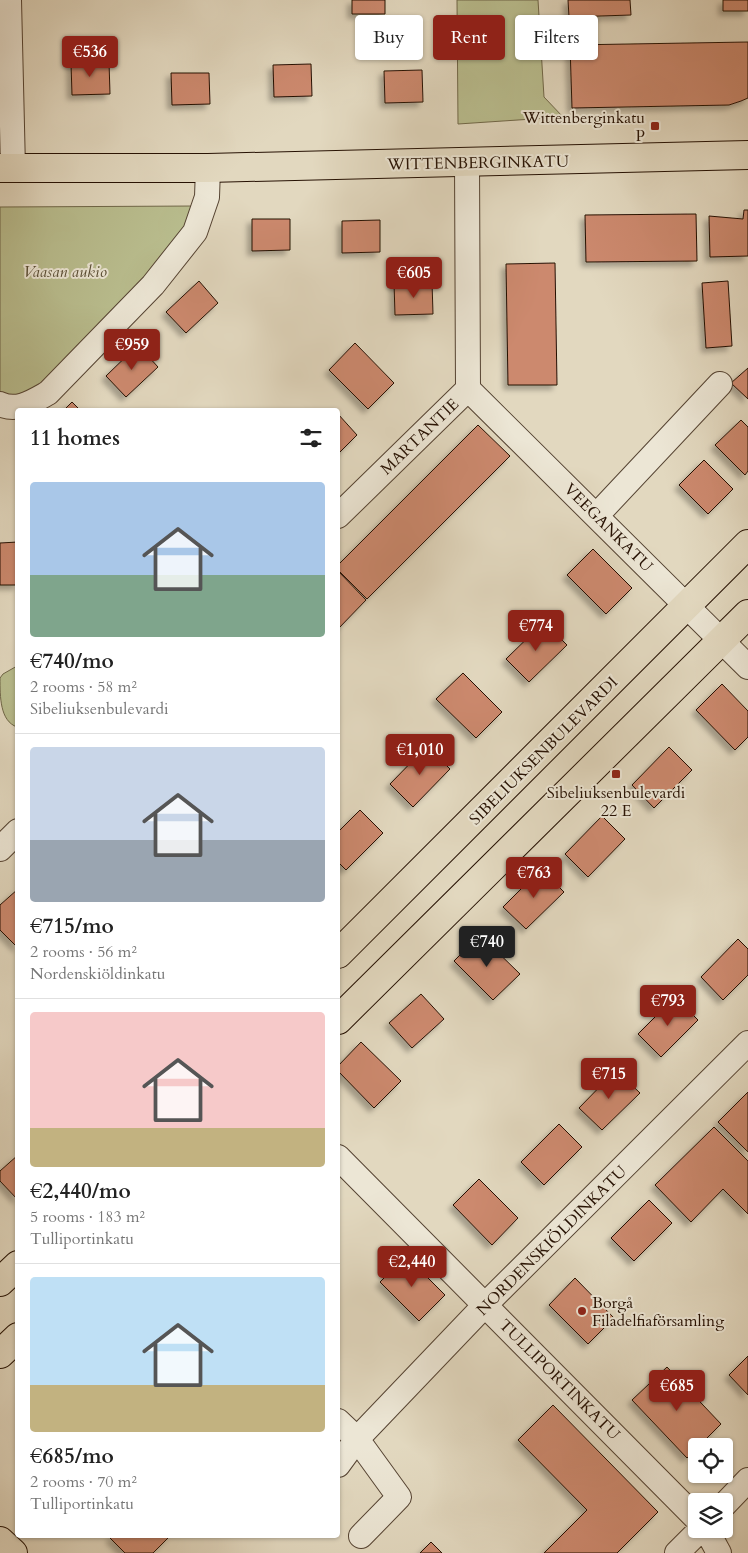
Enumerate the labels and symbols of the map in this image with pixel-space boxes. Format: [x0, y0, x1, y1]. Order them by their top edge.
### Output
pin: €536 [60, 36, 120, 78]
place label: Wittenberginkatu P [522, 107, 645, 147]
marker: Wittenberginkatu P [649, 120, 661, 132]
street label: WITTENBERGINKATU [386, 150, 569, 176]
pin: €605 [384, 256, 444, 299]
park label: Vaasan aukio [23, 261, 107, 283]
pin: €959 [102, 328, 162, 371]
street label: MARTANTIE [376, 394, 464, 480]
street label: VEEGANKATU [559, 478, 658, 577]
pin: €774 [506, 610, 566, 652]
street label: SIBELIUKSENBULEVARDI [464, 671, 623, 830]
pin: €1,010 [379, 734, 461, 776]
marker: Sibeliuksenbulevardi 22 E [610, 768, 622, 780]
place label: Sibeliuksenbulevardi 22 E [547, 782, 686, 822]
pin: €763 [504, 856, 564, 899]
pin: €740 [457, 926, 517, 968]
pin: €793 [638, 984, 698, 1027]
pin: €715 [579, 1058, 639, 1100]
street label: NORDENSKIÖLDINKATU [472, 1161, 632, 1321]
pin: €2,440 [371, 1246, 453, 1288]
place label: Borgå Filadelfiaförsamling [592, 1292, 724, 1332]
marker: Borgå Filadelfiaförsamling [576, 1305, 588, 1317]
street label: TULLIPORTINKATU [494, 1314, 625, 1445]
pin: €685 [647, 1370, 707, 1412]

